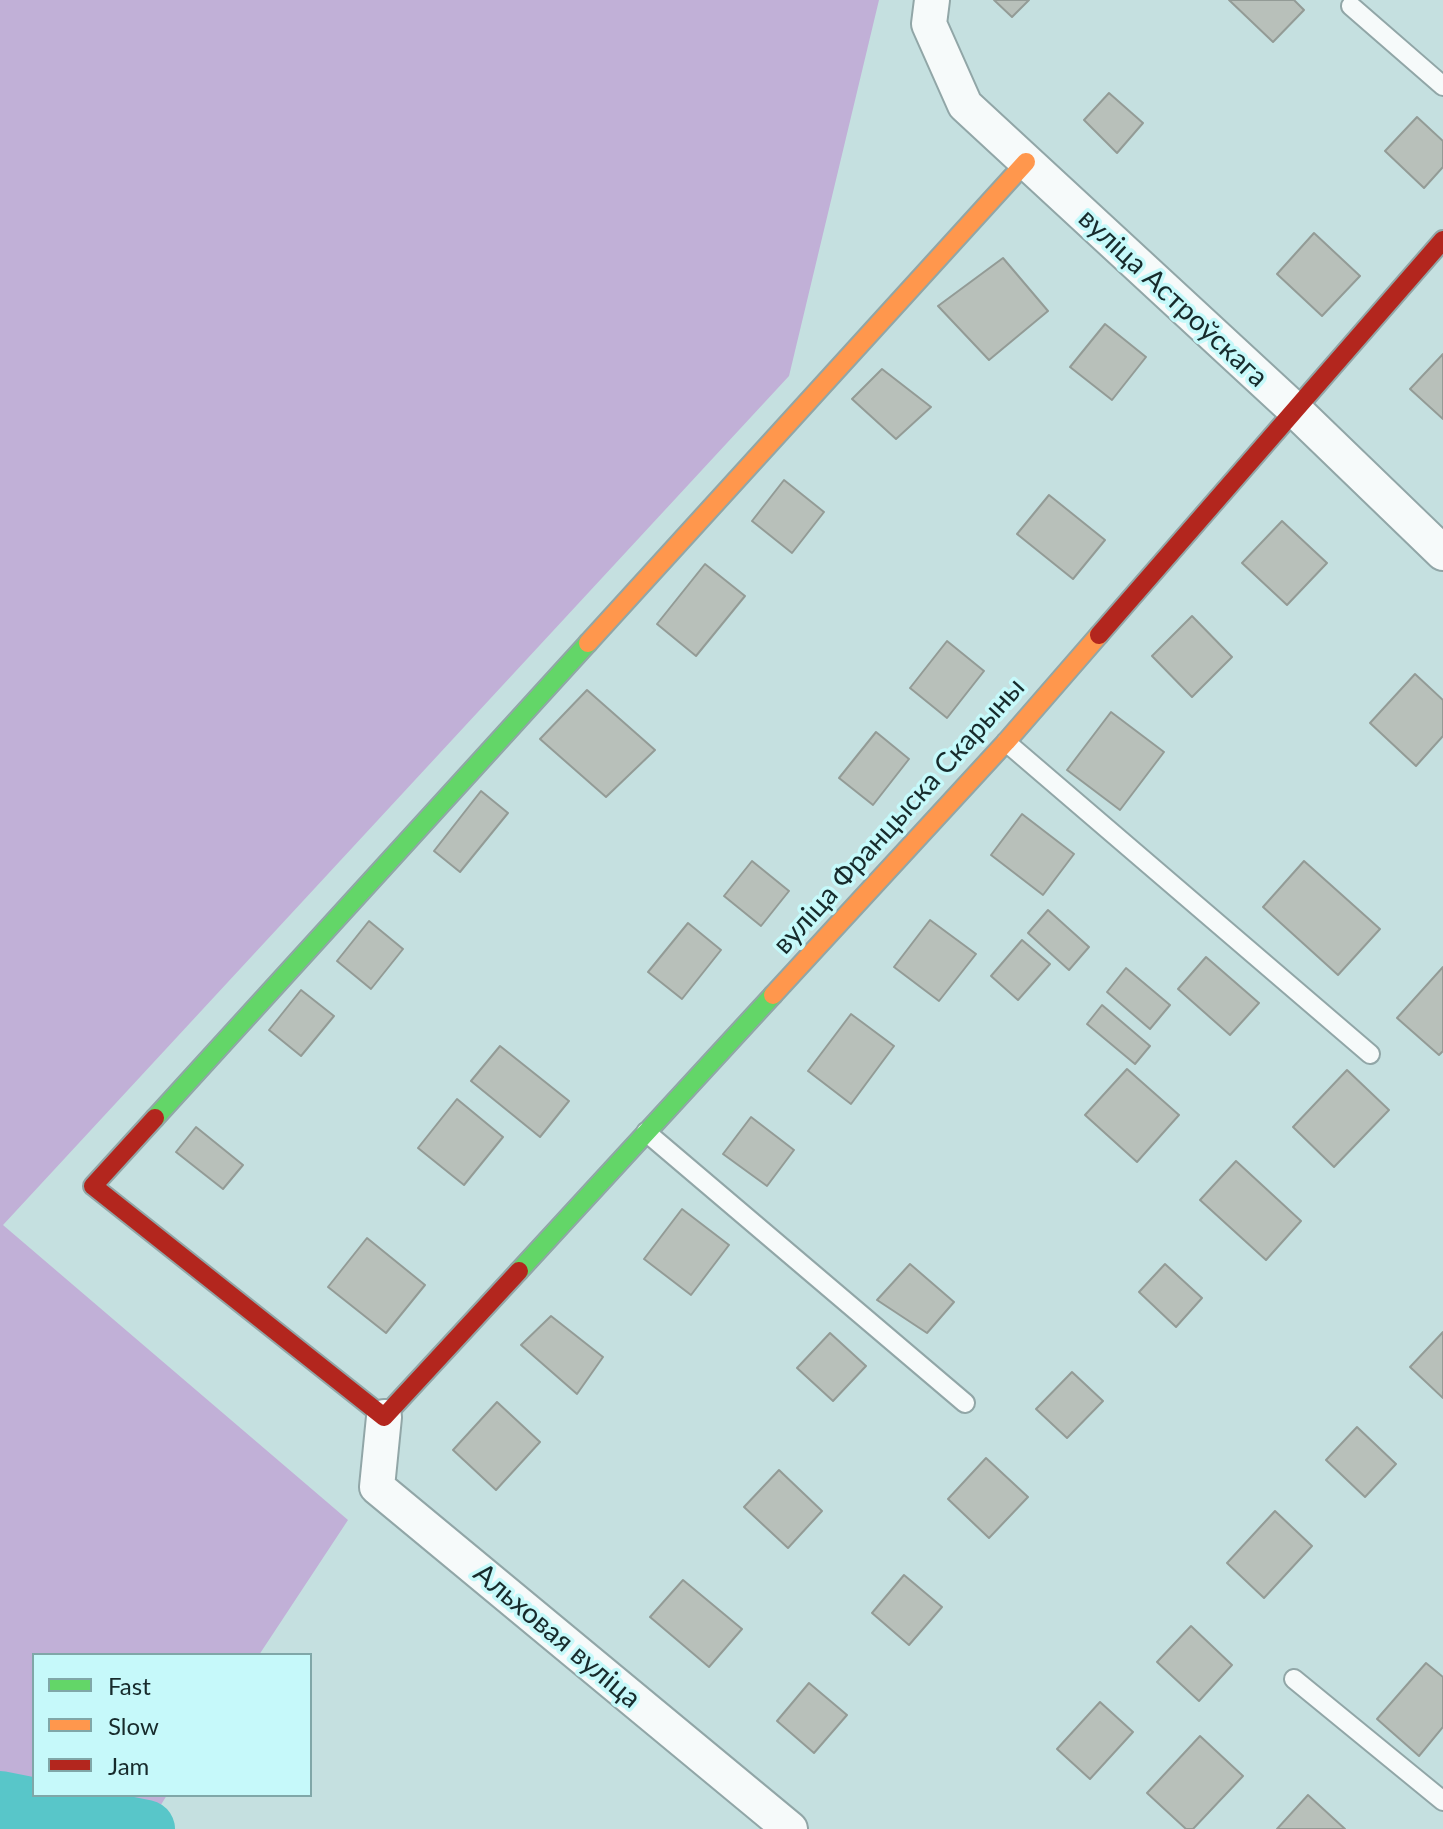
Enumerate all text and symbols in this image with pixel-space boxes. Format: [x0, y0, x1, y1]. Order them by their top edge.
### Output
street label: вуліца Астроўскага [1072, 202, 1274, 394]
street label: вуліца Францыска Скарыны [766, 671, 1032, 961]
street label: Альховая вуліца [467, 1557, 647, 1715]
legend [32, 1653, 312, 1797]
text: Fast [108, 1671, 151, 1700]
text: Slow [108, 1711, 159, 1740]
text: Jam [108, 1751, 149, 1780]

